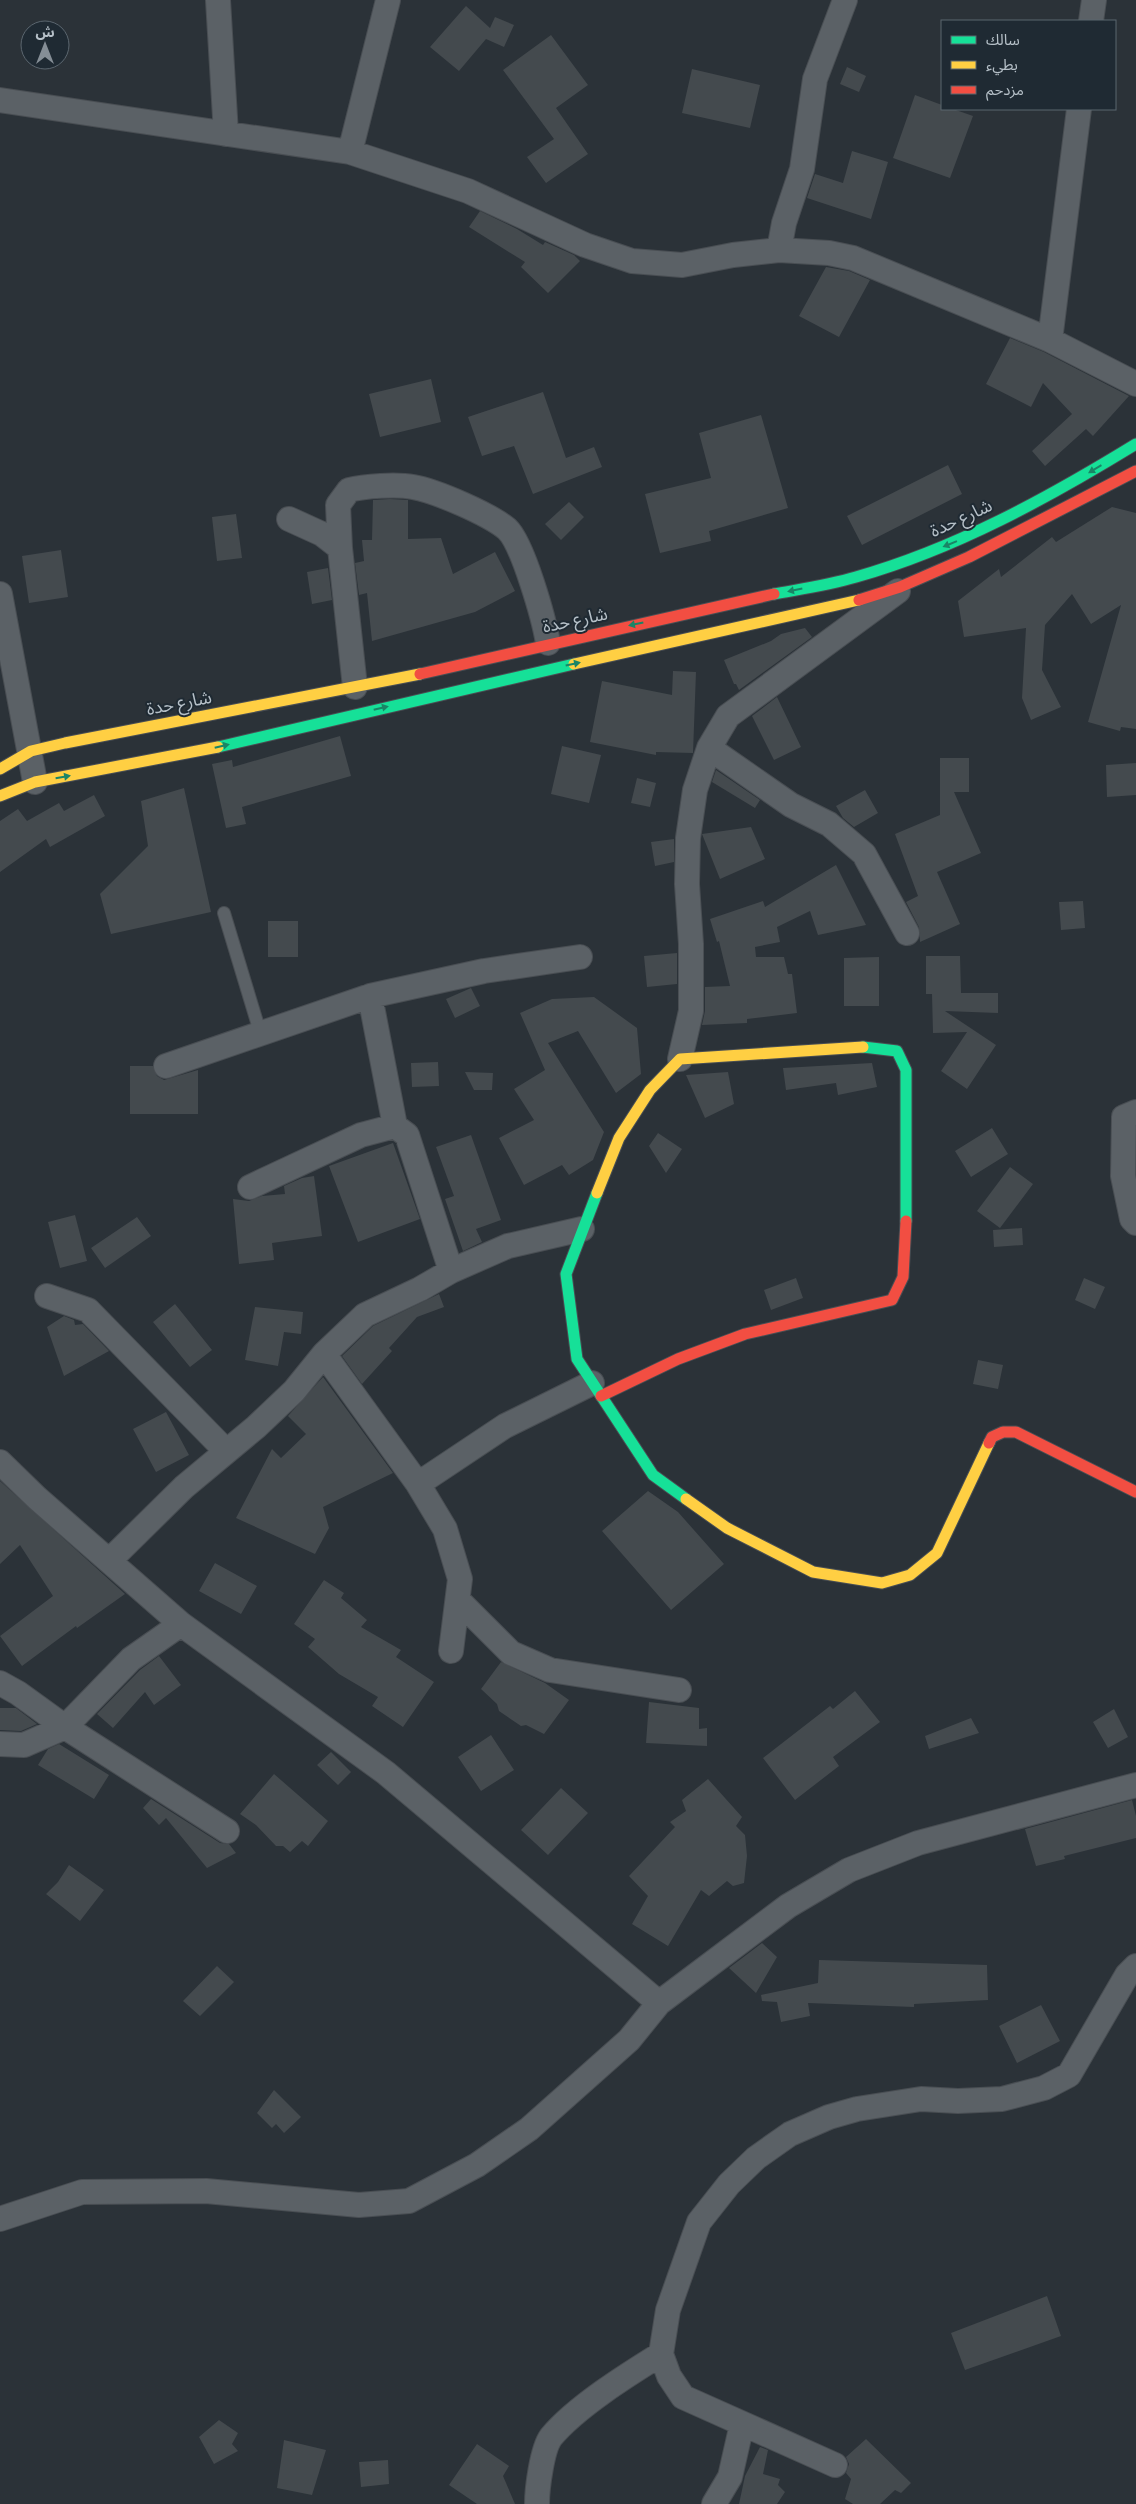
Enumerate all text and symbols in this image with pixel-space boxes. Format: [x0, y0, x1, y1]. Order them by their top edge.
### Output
north arrow [20, 20, 70, 70]
legend [941, 20, 1116, 110]
text: ش [35, 23, 55, 40]
text: سالك [986, 30, 1020, 48]
text: بطيء [986, 55, 1018, 76]
text: مزدحم [986, 80, 1024, 101]
one-way arrow [1088, 465, 1101, 474]
street label: شارع حدة [926, 493, 997, 545]
one-way arrow [943, 540, 957, 548]
one-way arrow [787, 586, 803, 594]
street label: شارع حدة [540, 601, 610, 641]
one-way arrow [629, 620, 644, 628]
one-way arrow [566, 660, 581, 668]
street label: شارع حدة [144, 685, 214, 723]
one-way arrow [373, 704, 388, 712]
one-way arrow [215, 741, 230, 749]
one-way arrow [55, 772, 71, 780]

